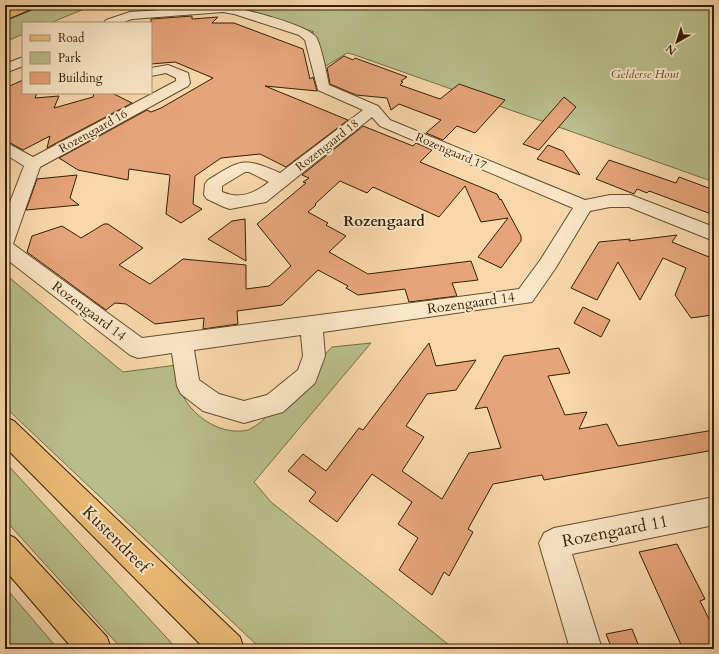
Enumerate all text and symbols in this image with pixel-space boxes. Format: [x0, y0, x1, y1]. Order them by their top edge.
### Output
legend [22, 22, 152, 94]
north arrow [657, 22, 697, 62]
text: Road [58, 30, 85, 46]
text: N [662, 40, 679, 58]
text: Park [58, 50, 82, 66]
park label: Gelderse Hout [611, 66, 680, 82]
text: Building [58, 70, 103, 86]
street label: Rozengaard 16 [56, 106, 130, 156]
street label: Rozengaard 18 [292, 115, 362, 175]
street label: Rozengaard 17 [413, 129, 489, 173]
district label: Rozengaard [343, 211, 425, 231]
street label: Rozengaard 14 [48, 277, 130, 345]
street label: Rozengaard 14 [426, 287, 516, 319]
street label: Kustendreef [77, 500, 157, 580]
street label: Rozengaard 11 [560, 509, 670, 553]

